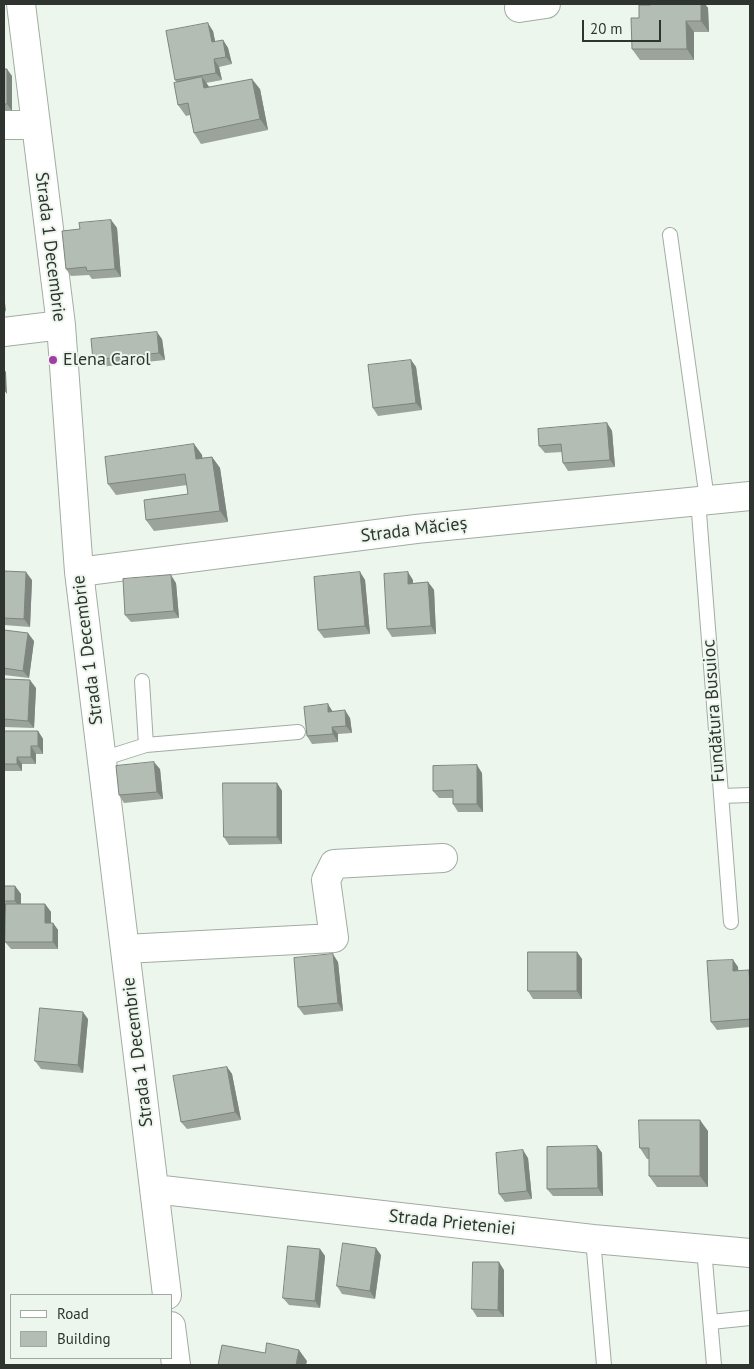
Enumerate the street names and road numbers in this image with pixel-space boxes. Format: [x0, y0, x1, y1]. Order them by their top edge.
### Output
street label: Strada 1 Decembrie [30, 171, 70, 323]
street label: Strada Măcieș [360, 513, 468, 547]
street label: Strada 1 Decembrie [68, 574, 108, 726]
street label: Fundătura Busuioc [698, 639, 730, 783]
street label: Strada 1 Decembrie [118, 976, 158, 1128]
street label: Strada Prieteniei [388, 1206, 516, 1240]

